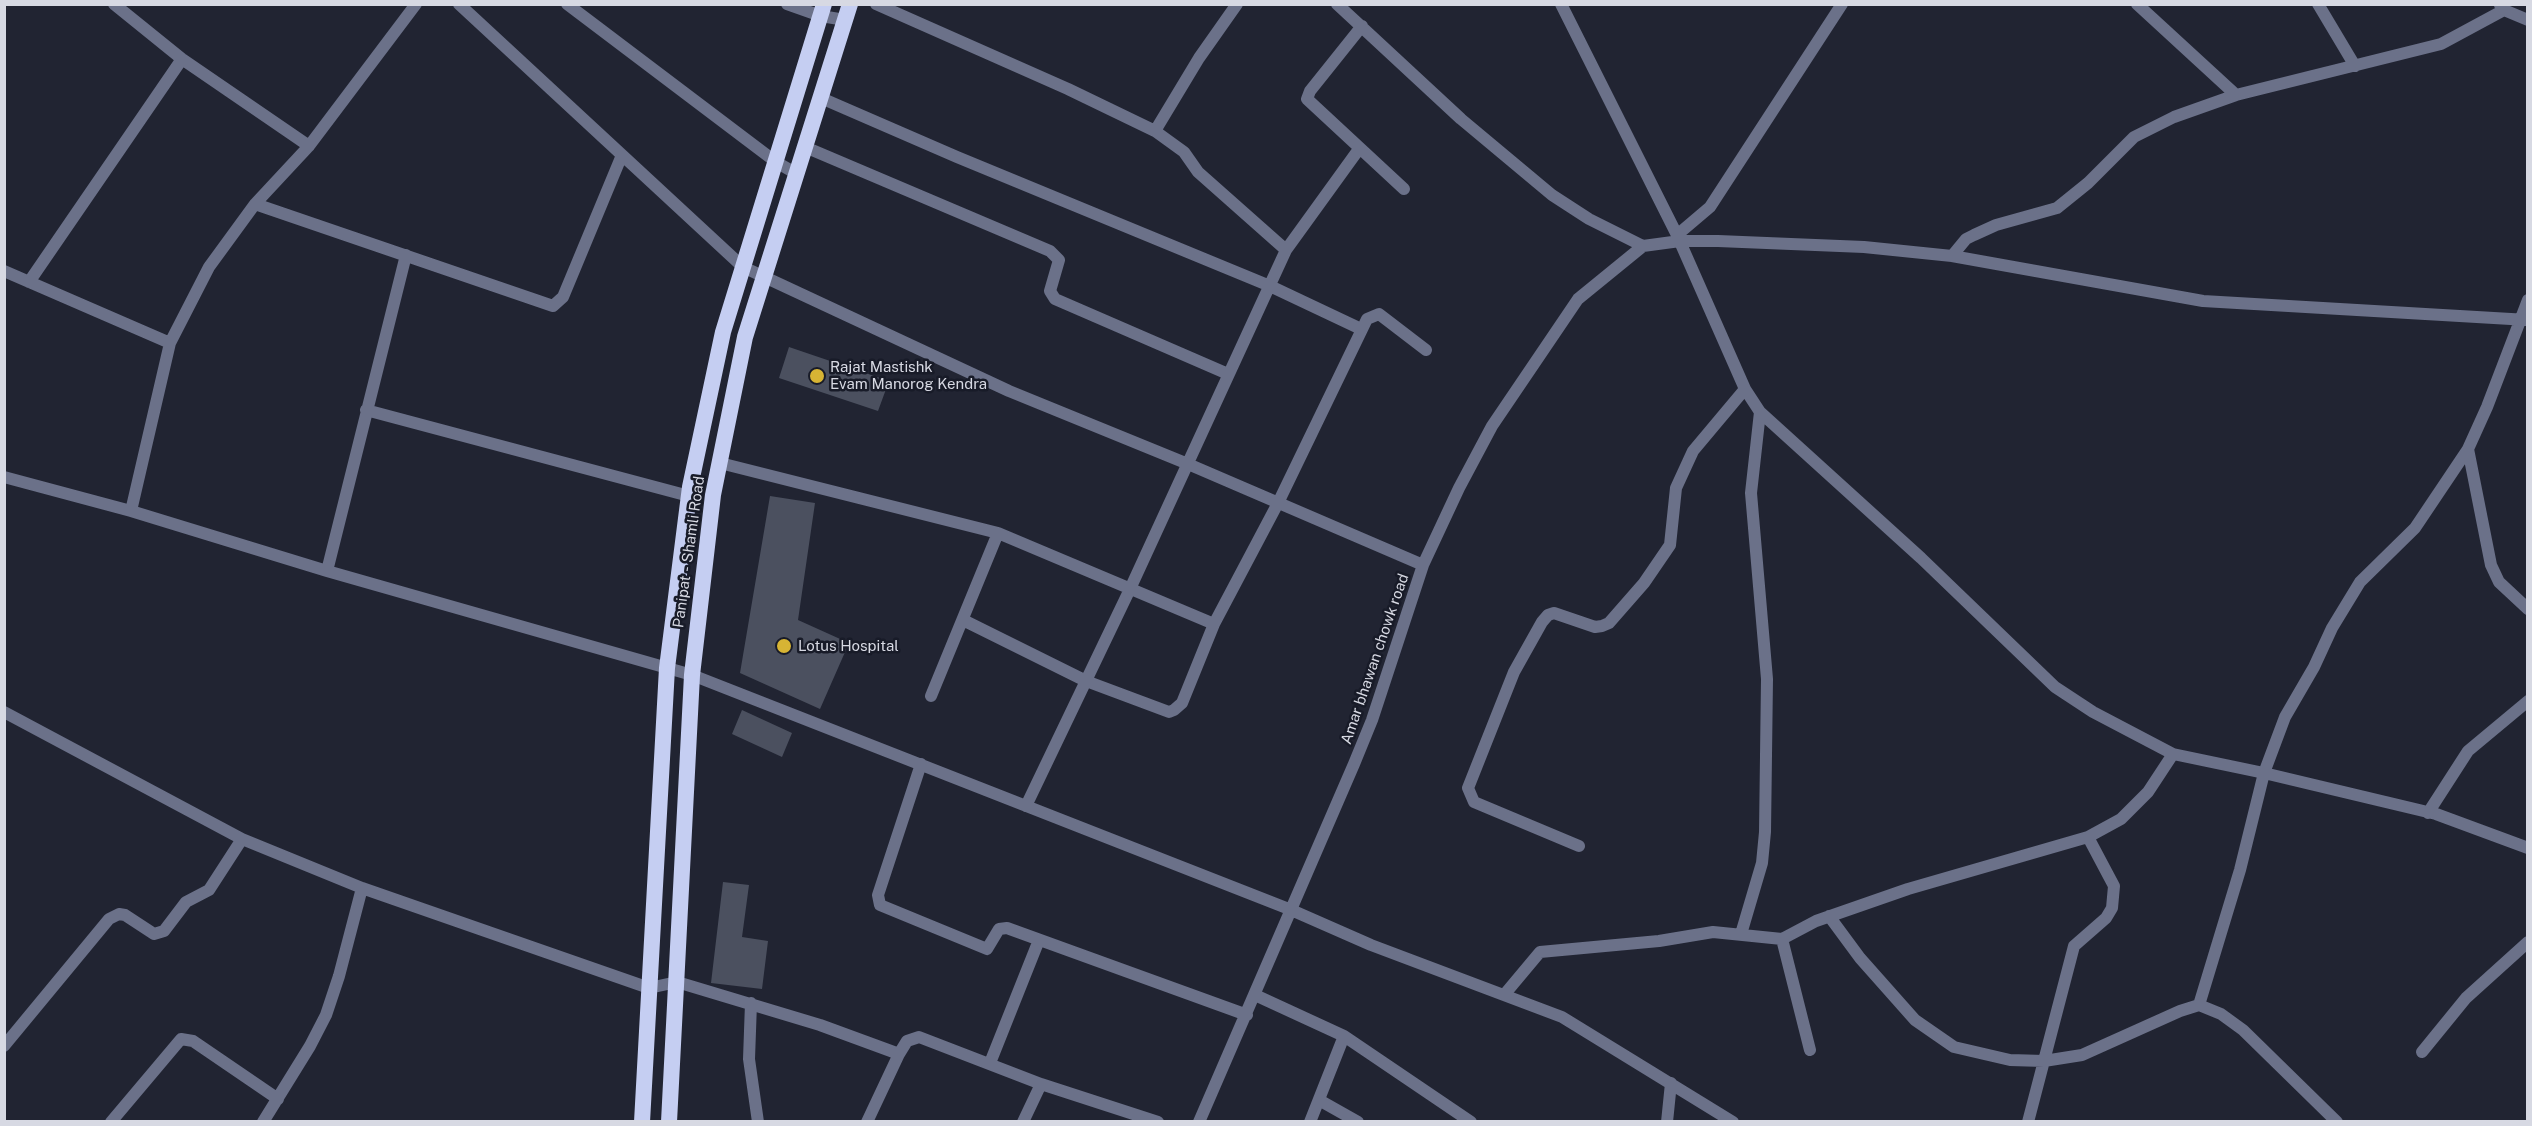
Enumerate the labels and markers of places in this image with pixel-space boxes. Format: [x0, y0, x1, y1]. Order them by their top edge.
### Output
place label: Rajat Mastishk Evam Manorog Kendra [830, 358, 987, 393]
marker: Rajat Mastishk Evam Manorog Kendra [808, 367, 826, 385]
marker: Lotus Hospital [775, 637, 793, 655]
place label: Lotus Hospital [798, 637, 899, 655]

